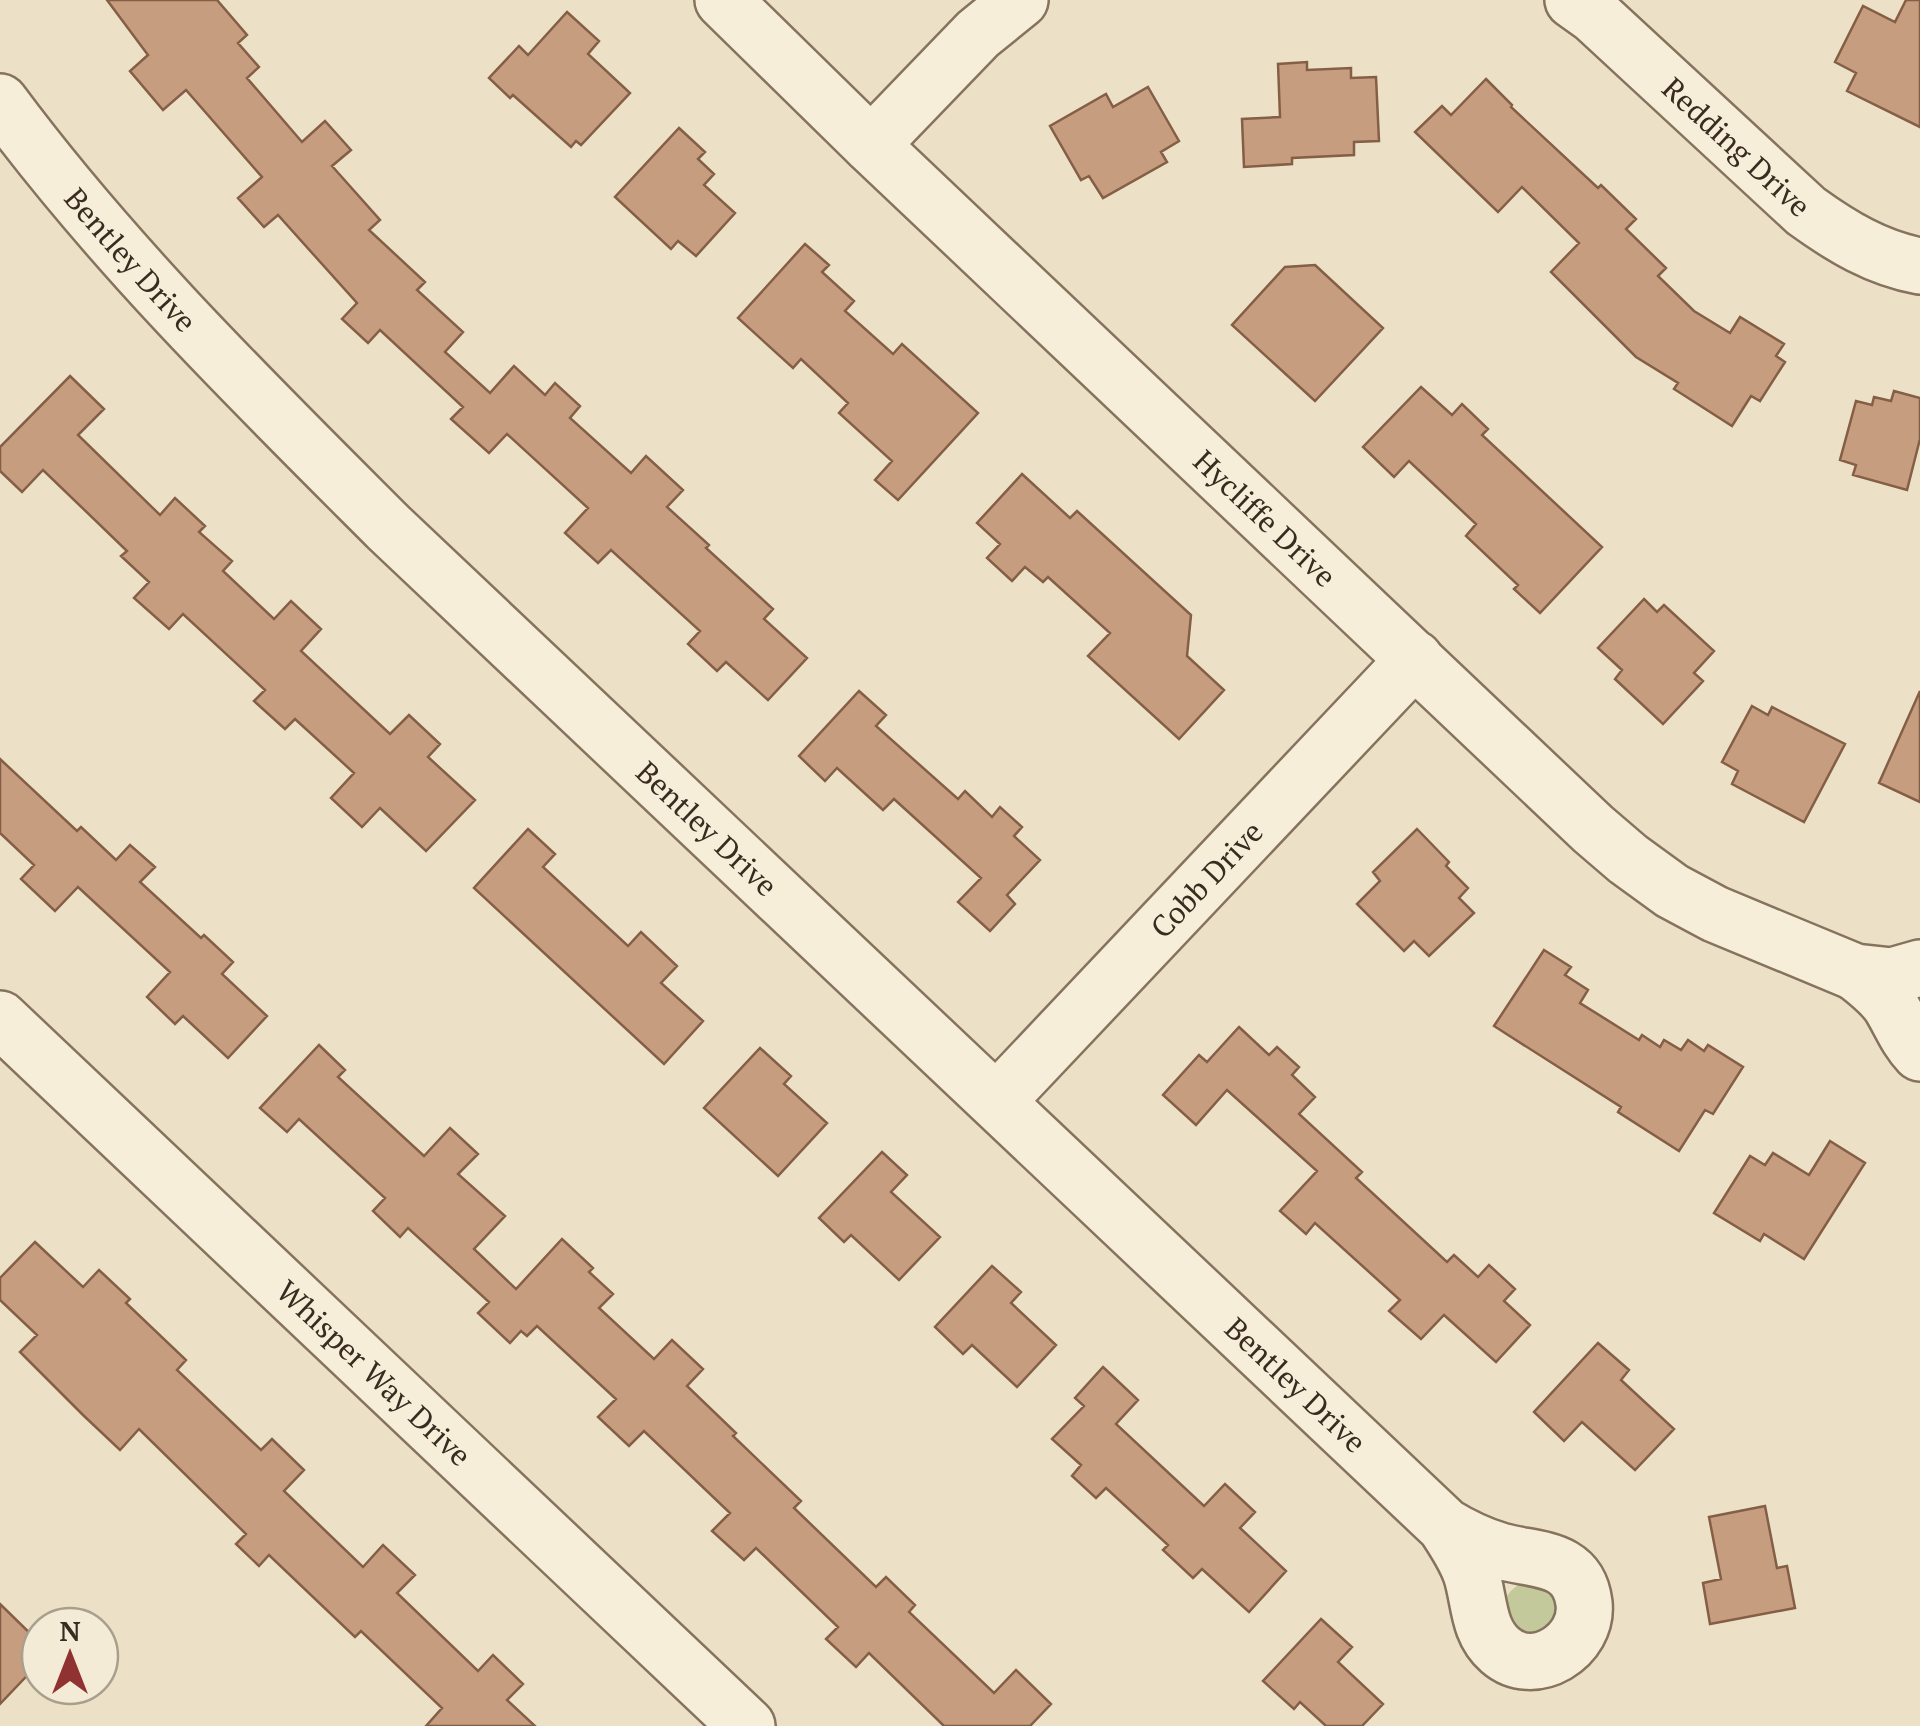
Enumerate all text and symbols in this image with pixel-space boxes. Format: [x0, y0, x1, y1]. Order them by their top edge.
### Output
street label: Redding Drive [1654, 68, 1819, 225]
street label: Bentley Drive [56, 179, 206, 340]
street label: Hycliffe Drive [1185, 441, 1345, 596]
street label: Bentley Drive [628, 752, 786, 905]
street label: Cobb Drive [1142, 812, 1272, 946]
street label: Whisper Way Drive [268, 1271, 480, 1475]
street label: Bentley Drive [1217, 1309, 1375, 1461]
north arrow [20, 1606, 120, 1706]
text: N [59, 1612, 81, 1649]

